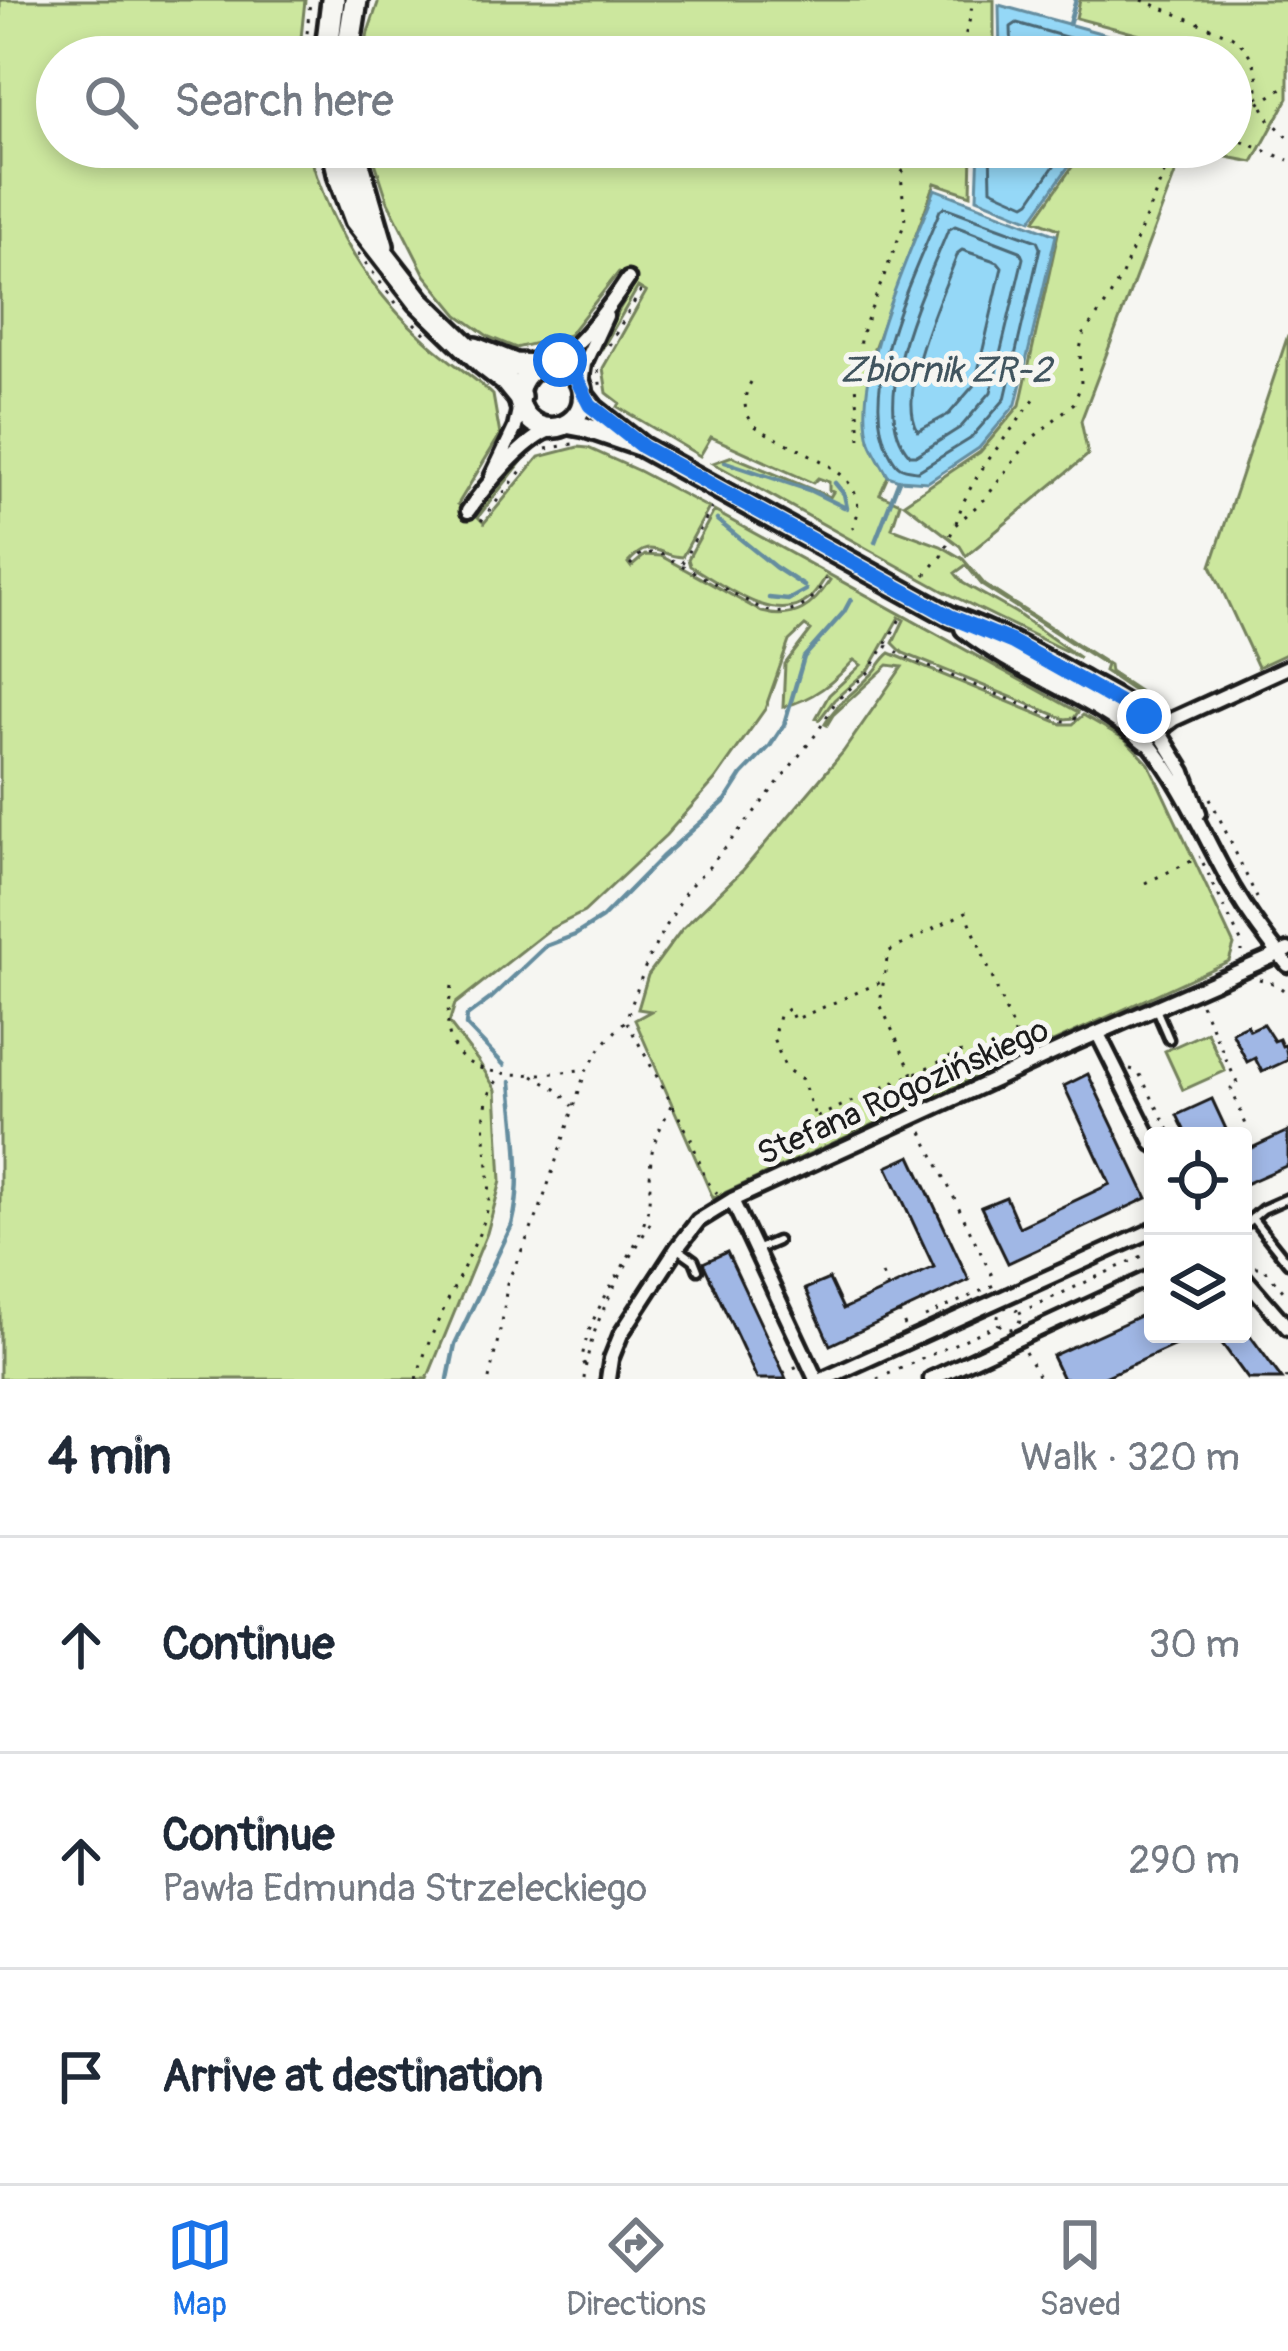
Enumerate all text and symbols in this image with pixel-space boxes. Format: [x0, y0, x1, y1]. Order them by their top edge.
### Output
search box [36, 36, 1252, 168]
icon: search [78, 69, 144, 135]
text: Search here [174, 74, 394, 130]
route start [533, 333, 587, 387]
water label: Zbiornik ZR-2 [840, 348, 1055, 393]
route end [1117, 689, 1171, 743]
street label: Stefana Rogozińskiego [751, 1009, 1055, 1175]
map controls [1144, 1127, 1252, 1343]
button: locate [1144, 1127, 1252, 1235]
button: layers [1144, 1235, 1252, 1343]
text: 4 min [48, 1425, 171, 1489]
text: Walk · 320 m [1020, 1433, 1240, 1482]
icon: ahead [48, 1612, 114, 1678]
text: Continue [162, 1617, 335, 1673]
text: 30 m [1149, 1620, 1240, 1669]
text: Continue [162, 1808, 335, 1864]
icon: ahead [48, 1828, 114, 1894]
text: 290 m [1128, 1836, 1240, 1885]
text: Pawła Edmunda Strzeleckiego [162, 1864, 647, 1913]
icon: arrive [48, 2044, 114, 2110]
text: Arrive at destination [162, 2049, 543, 2105]
tab: Map [167, 2212, 233, 2325]
tab: Directions [566, 2212, 706, 2325]
tab: Saved [1039, 2212, 1121, 2325]

